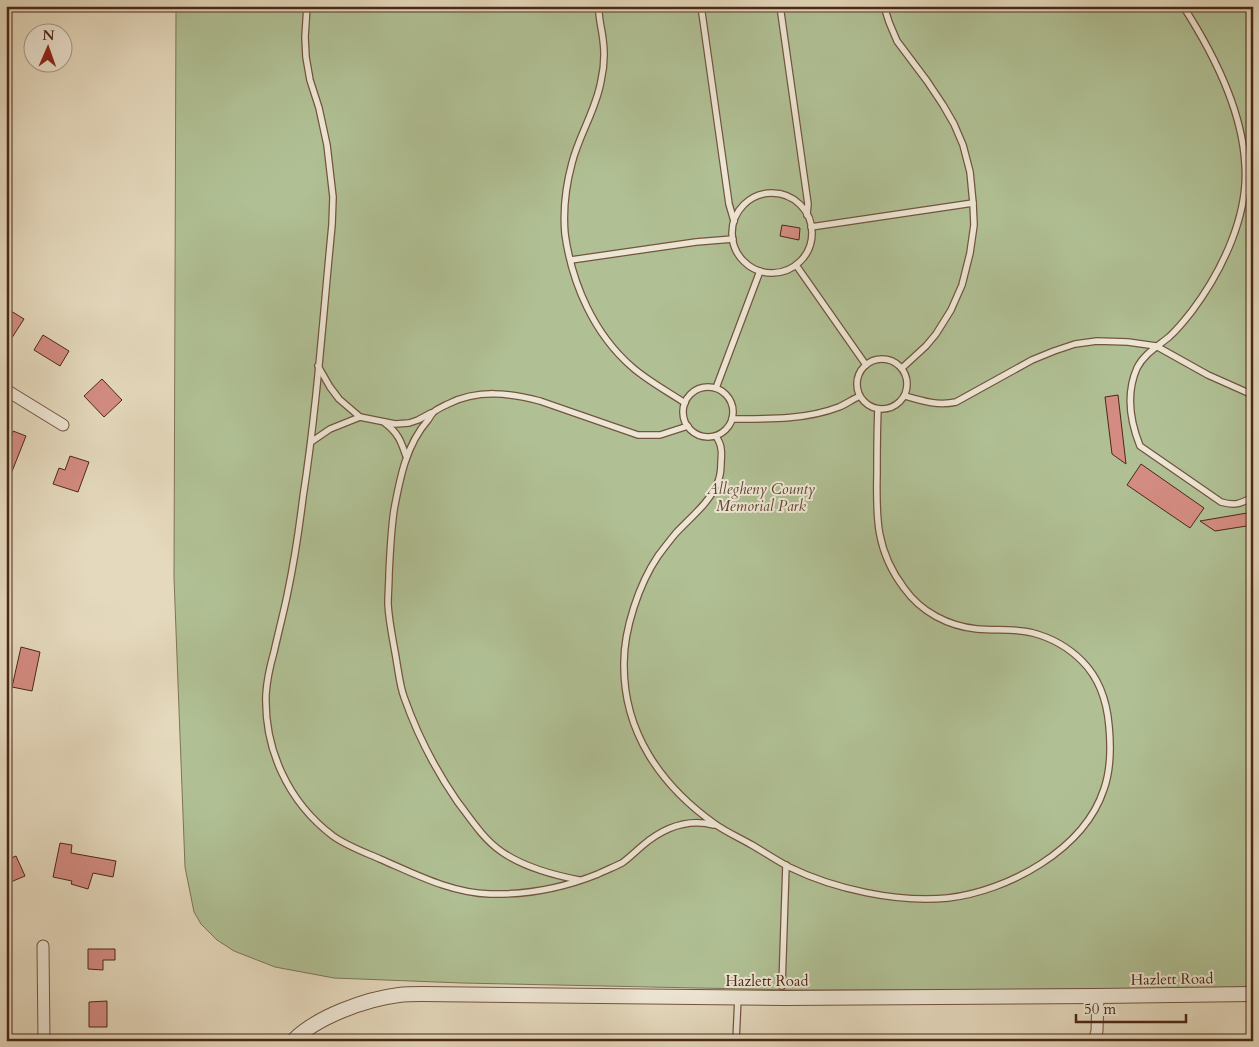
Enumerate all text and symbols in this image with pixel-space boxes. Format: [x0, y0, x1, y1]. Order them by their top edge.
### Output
north arrow [22, 22, 72, 72]
text: N [42, 26, 55, 45]
park label: Allegheny County Memorial Park [706, 479, 816, 516]
street label: Hazlett Road [1130, 968, 1214, 990]
street label: Hazlett Road [726, 971, 808, 991]
scale bar [1076, 992, 1186, 1024]
text: 50 m [1084, 999, 1116, 1019]

